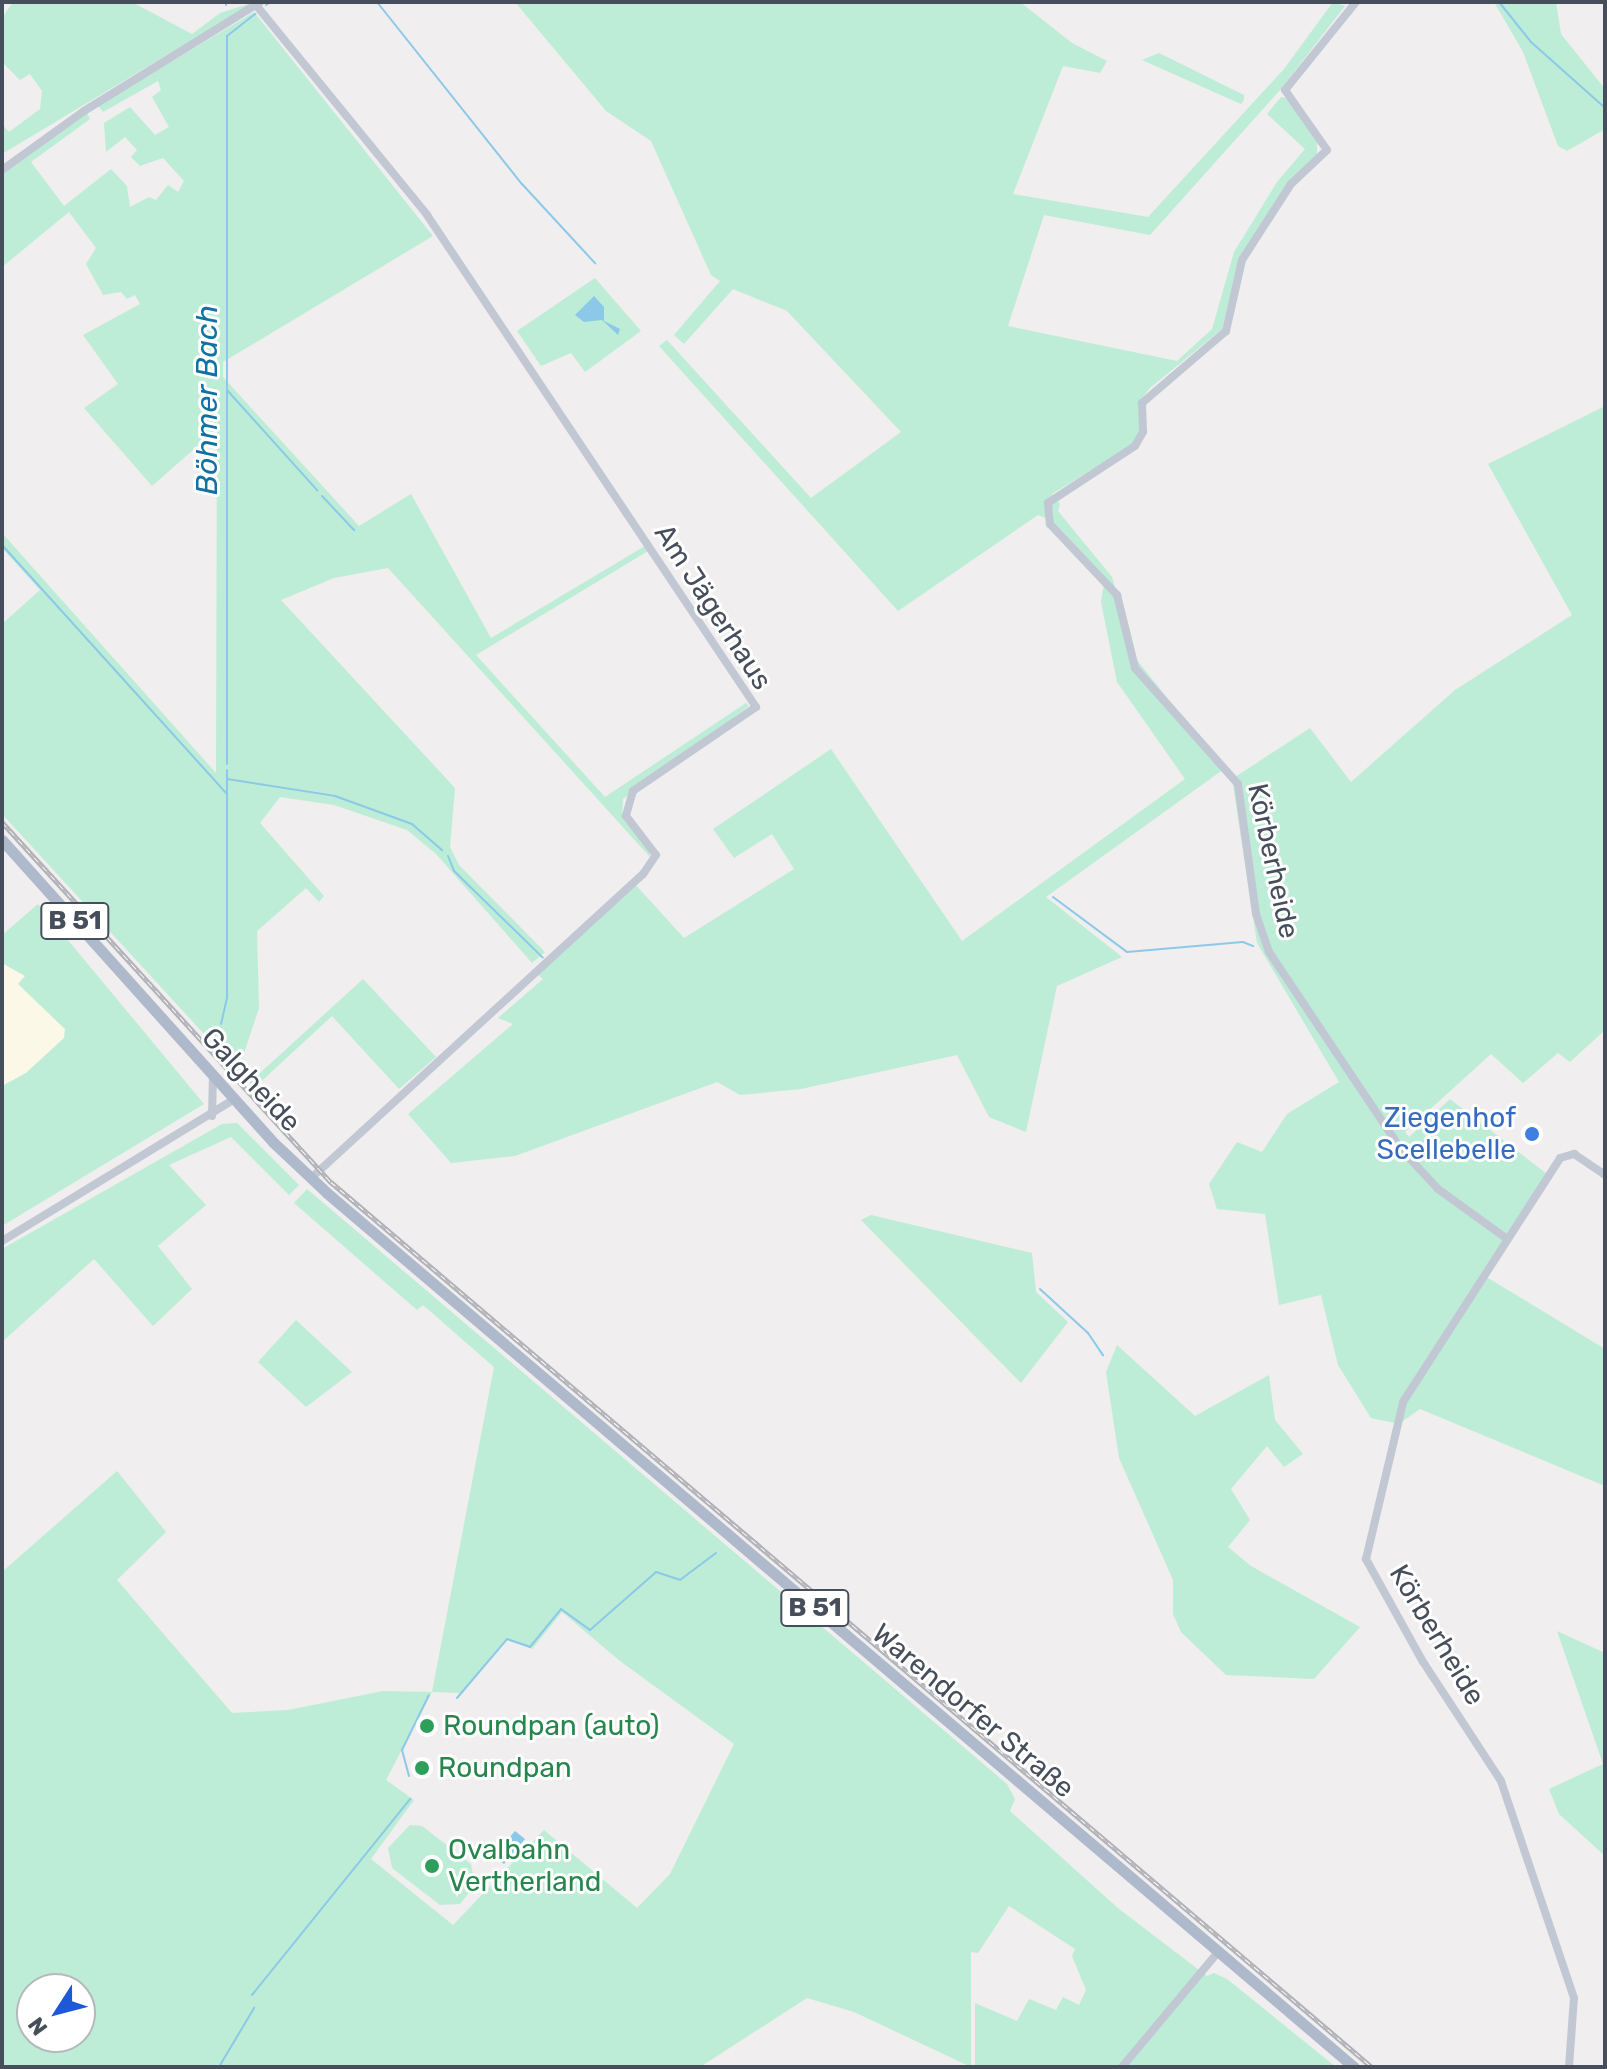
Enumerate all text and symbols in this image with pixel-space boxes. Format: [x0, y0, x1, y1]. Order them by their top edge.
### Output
water label: Böhmer Bach [189, 305, 225, 495]
street label: Am Jägerhaus [647, 518, 779, 696]
street label: Körberheide [1240, 780, 1306, 942]
road number: B 51 [39, 899, 111, 943]
street label: Galgheide [194, 1021, 308, 1139]
place label: Ziegenhof Scellebelle [1377, 1101, 1516, 1167]
marker: Ziegenhof Scellebelle [1523, 1125, 1541, 1143]
street label: Körberheide [1382, 1559, 1492, 1711]
road number: B 51 [779, 1586, 851, 1630]
street label: Warendorfer Straße [865, 1617, 1081, 1805]
place label: Roundpan (auto) [443, 1709, 660, 1743]
marker: Roundpan (auto) [418, 1717, 436, 1735]
place label: Roundpan [438, 1751, 572, 1785]
marker: Roundpan [413, 1759, 431, 1777]
place label: Ovalbahn Vertherland [448, 1833, 601, 1899]
marker: Ovalbahn Vertherland [423, 1857, 441, 1875]
north arrow [16, 1973, 96, 2053]
text: N [22, 2012, 53, 2041]

